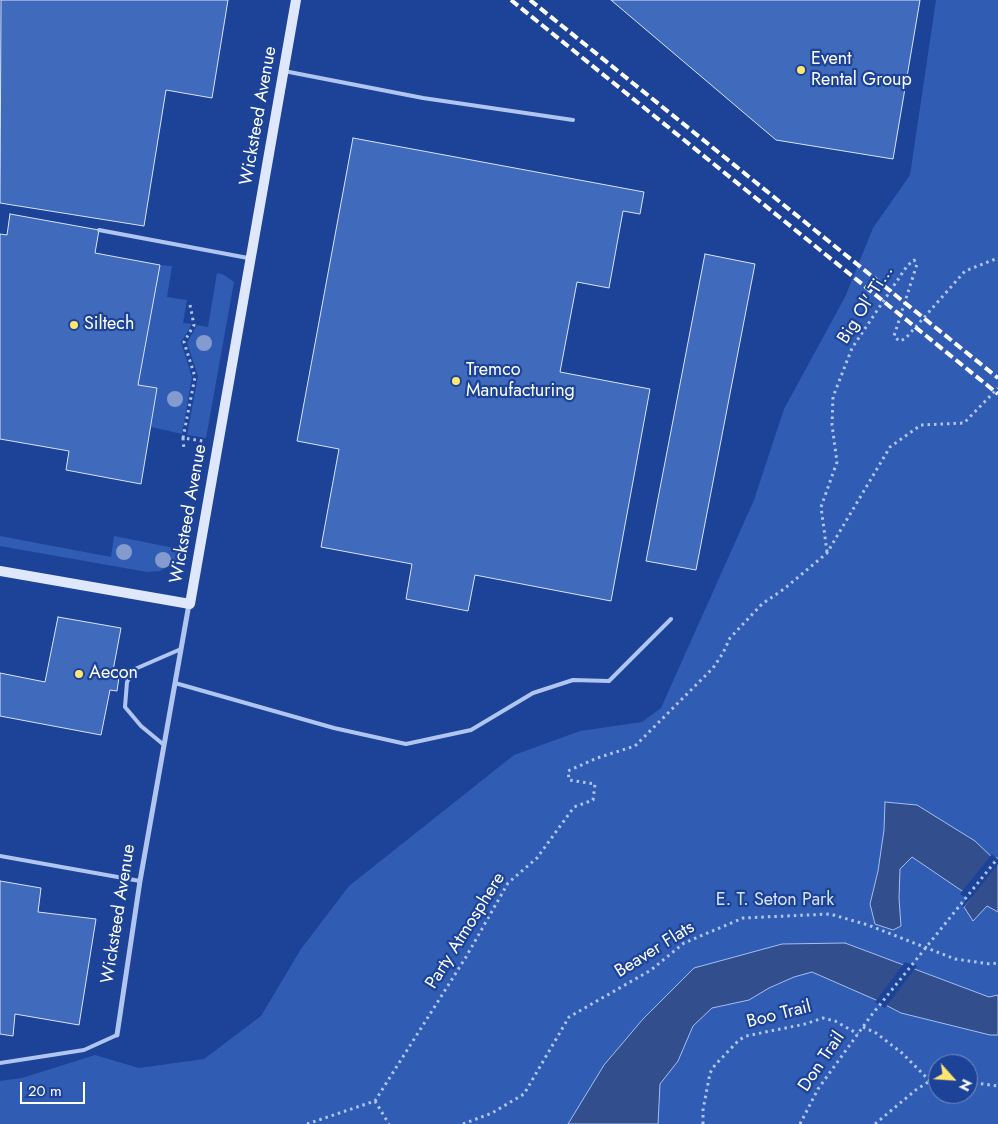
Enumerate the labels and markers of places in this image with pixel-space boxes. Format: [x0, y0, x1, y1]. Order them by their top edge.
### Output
place label: Event Rental Group [811, 49, 912, 92]
marker: Event Rental Group [795, 64, 807, 76]
place label: Siltech [84, 314, 134, 336]
marker: Siltech [68, 319, 80, 331]
place label: Tremco Manufacturing [466, 360, 575, 402]
marker: Tremco Manufacturing [450, 375, 462, 387]
place label: Aecon [89, 663, 138, 685]
marker: Aecon [73, 668, 85, 680]

